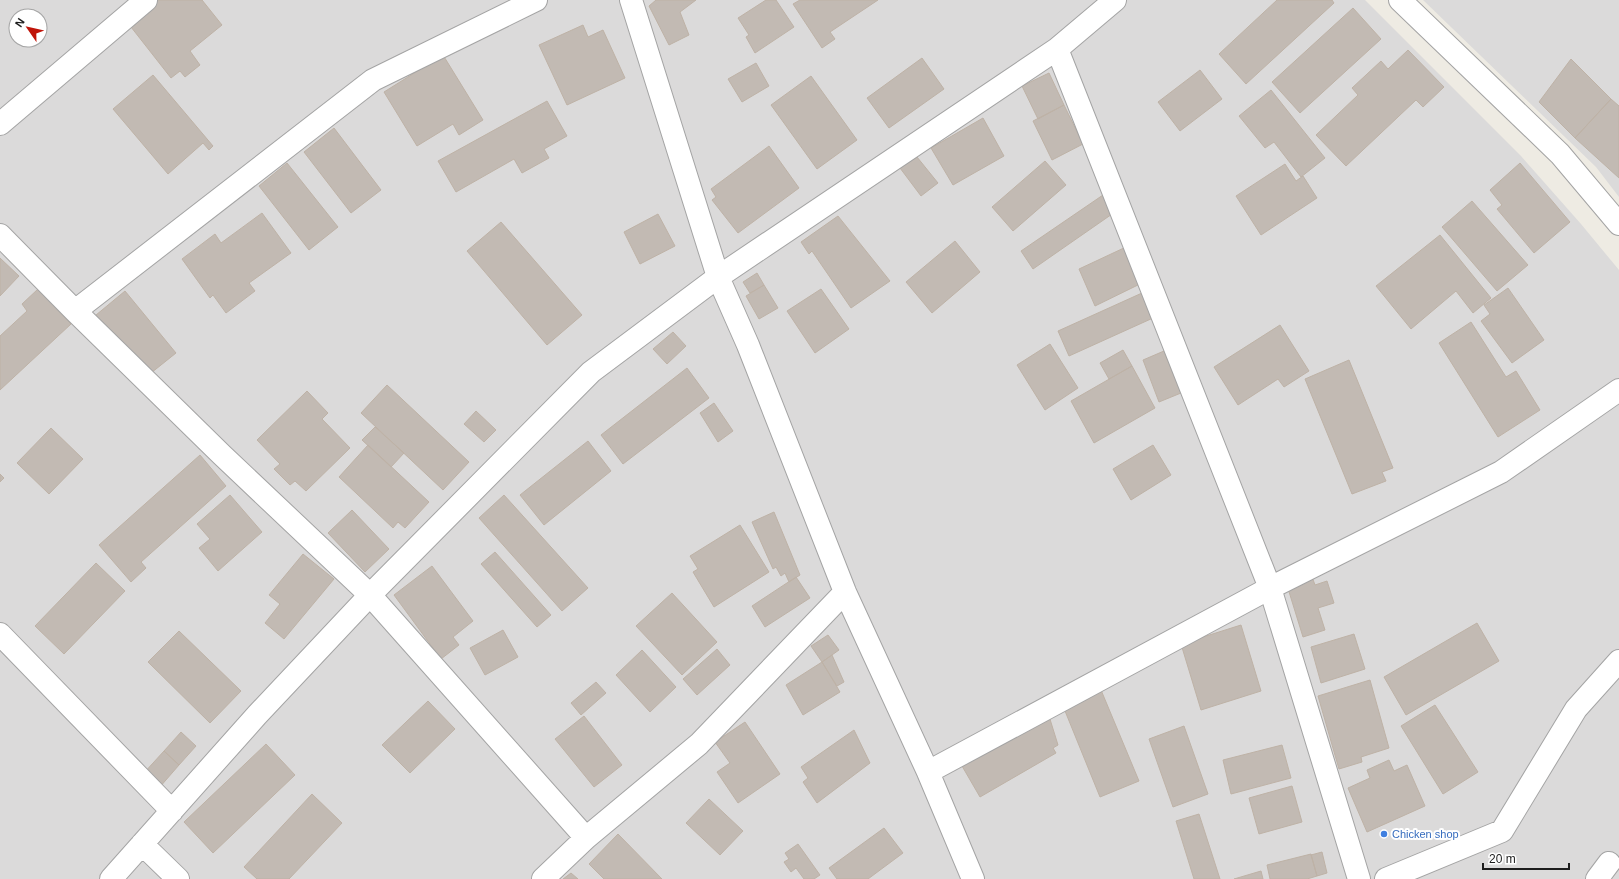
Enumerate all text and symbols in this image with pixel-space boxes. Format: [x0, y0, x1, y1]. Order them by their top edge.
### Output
north arrow [8, 8, 48, 48]
text: N [13, 16, 27, 29]
place label: Chicken shop [1392, 828, 1459, 840]
marker: Chicken shop [1379, 829, 1389, 839]
scale bar [1483, 845, 1569, 871]
text: 20 m [1489, 852, 1516, 866]

